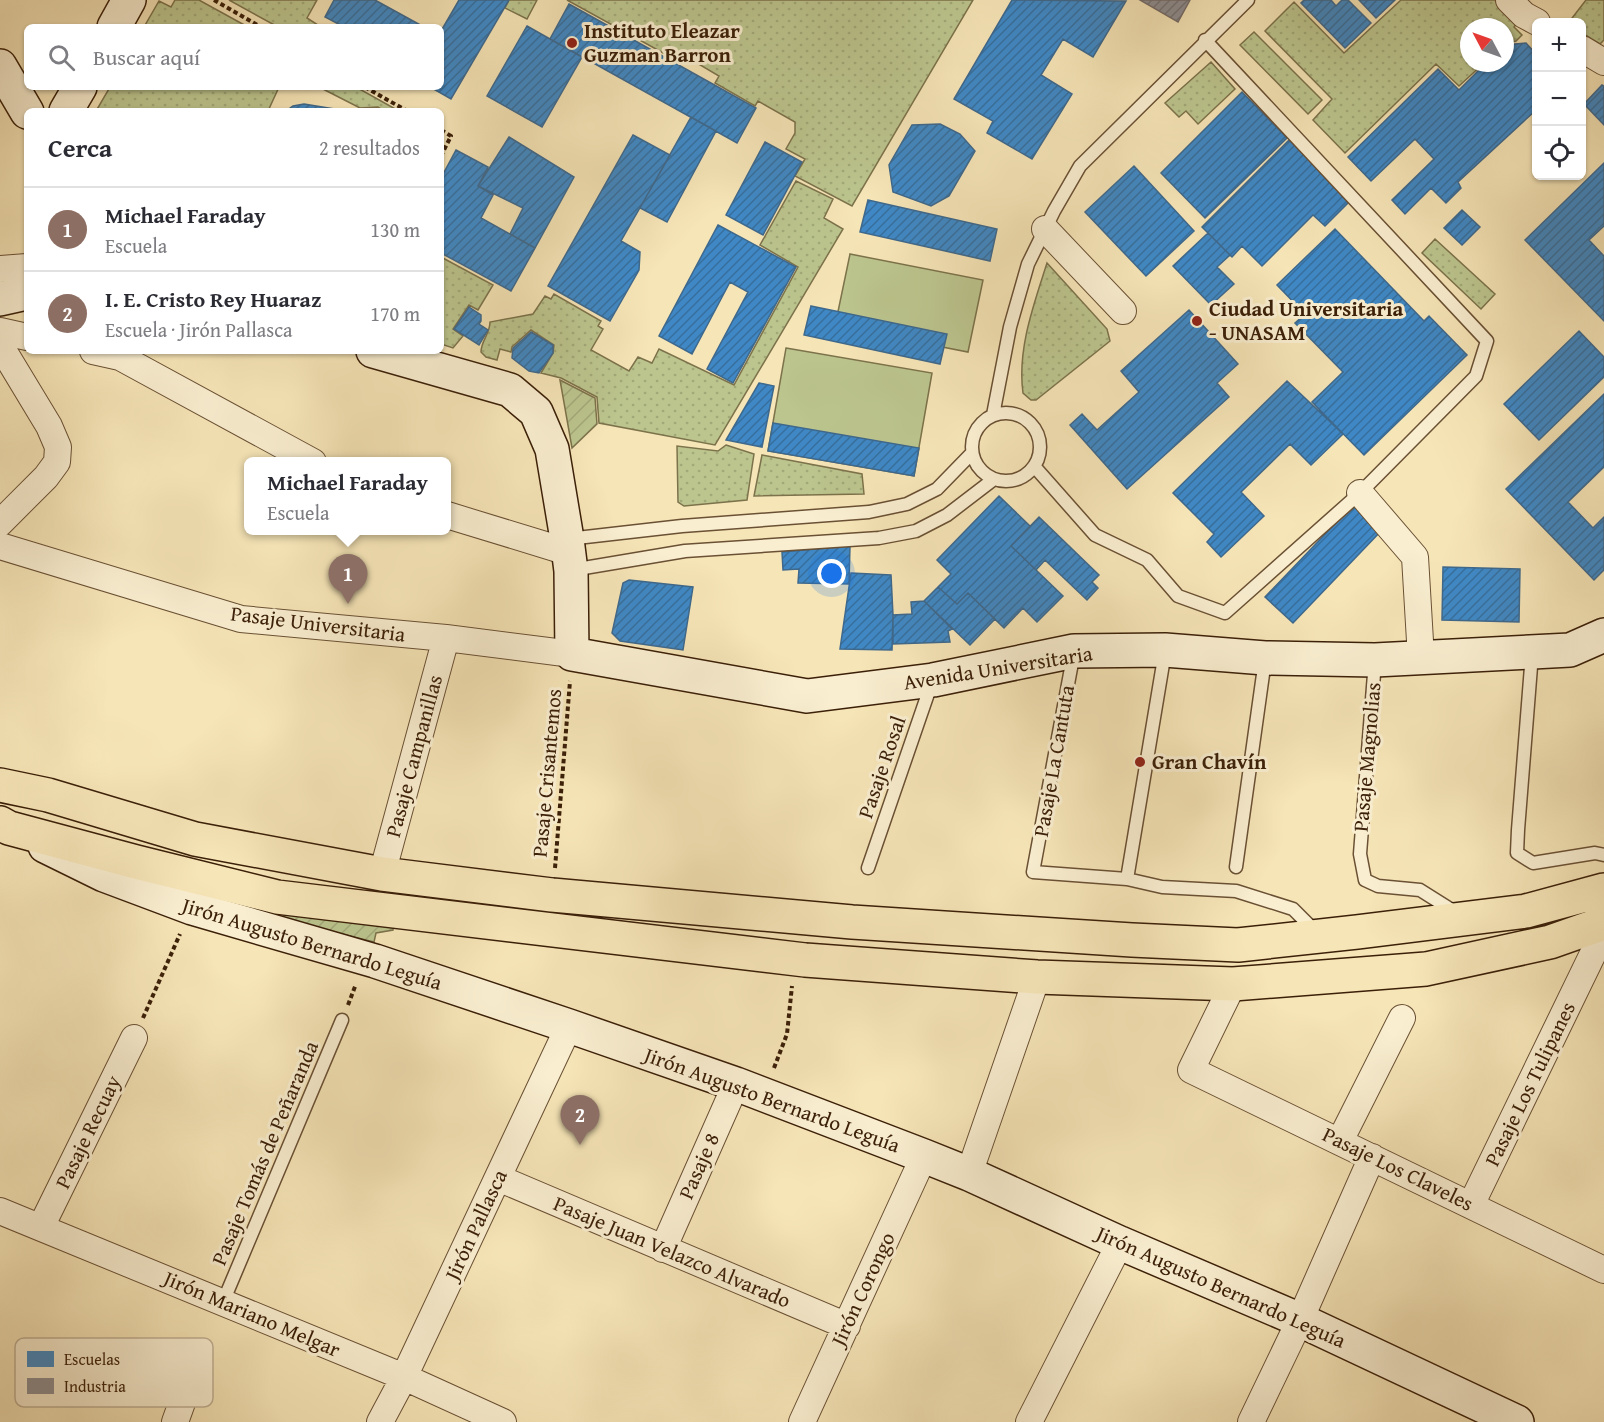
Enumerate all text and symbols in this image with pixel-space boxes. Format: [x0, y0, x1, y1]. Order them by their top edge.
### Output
place label: Instituto Eleazar Guzman Barron [584, 15, 740, 70]
north arrow [1460, 18, 1514, 72]
map controls [1532, 18, 1586, 180]
button: + [1532, 18, 1586, 72]
search box [24, 24, 444, 90]
marker: Instituto Eleazar Guzman Barron [565, 36, 579, 50]
icon: search [45, 41, 78, 74]
text: Buscar aquí [93, 41, 200, 73]
button: − [1532, 72, 1586, 126]
button: locate [1532, 126, 1586, 180]
text: Cerca [48, 128, 112, 167]
text: 2 resultados [319, 133, 420, 162]
text: Michael Faraday [105, 199, 265, 231]
text: 1 [62, 215, 73, 244]
text: 130 m [370, 215, 420, 244]
text: Escuela [105, 231, 167, 260]
text: I. E. Cristo Rey Huaraz [105, 283, 321, 315]
place label: Ciudad Universitaria - UNASAM [1209, 293, 1404, 348]
text: 2 [62, 299, 73, 328]
text: 170 m [370, 299, 420, 328]
marker: Ciudad Universitaria - UNASAM [1190, 314, 1204, 328]
text: Escuela · Jirón Pallasca [105, 315, 292, 344]
popup [244, 457, 451, 535]
text: Michael Faraday [267, 466, 428, 498]
text: Escuela [267, 498, 329, 527]
pin: 1 [328, 554, 368, 604]
your location [817, 559, 846, 588]
street label: Pasaje Universitaria [229, 597, 407, 650]
street label: Avenida Universitaria [901, 637, 1095, 698]
street label: Pasaje Campanillas [377, 671, 450, 841]
street label: Pasaje Magnolias [1345, 681, 1388, 833]
street label: Pasaje La Cantuta [1025, 683, 1082, 839]
street label: Pasaje Crisantemos [524, 687, 569, 859]
street label: Pasaje Rosal [850, 711, 914, 822]
place label: Gran Chavín [1152, 746, 1267, 777]
marker: Gran Chavín [1133, 755, 1147, 769]
street label: Jirón Augusto Bernardo Leguía [176, 888, 446, 998]
street label: Pasaje Los Tulipanes [1476, 996, 1583, 1171]
street label: Pasaje Tomás de Peñaranda [203, 1036, 326, 1270]
street label: Jirón Augusto Bernardo Leguía [637, 1038, 904, 1160]
street label: Pasaje Recuay [47, 1069, 129, 1194]
pin: 2 [560, 1096, 600, 1145]
street label: Pasaje Los Claveles [1318, 1119, 1479, 1219]
street label: Pasaje 8 [670, 1128, 727, 1204]
street label: Jirón Pallasca [435, 1164, 515, 1288]
street label: Pasaje Juan Velazco Alvarado [549, 1187, 796, 1316]
street label: Jirón Augusto Bernardo Leguía [1089, 1216, 1351, 1356]
street label: Jirón Corongo [821, 1227, 902, 1354]
street label: Jirón Mariano Melgar [156, 1261, 346, 1365]
legend [15, 1338, 213, 1407]
text: Escuelas [64, 1347, 120, 1371]
text: Industria [64, 1374, 126, 1398]

